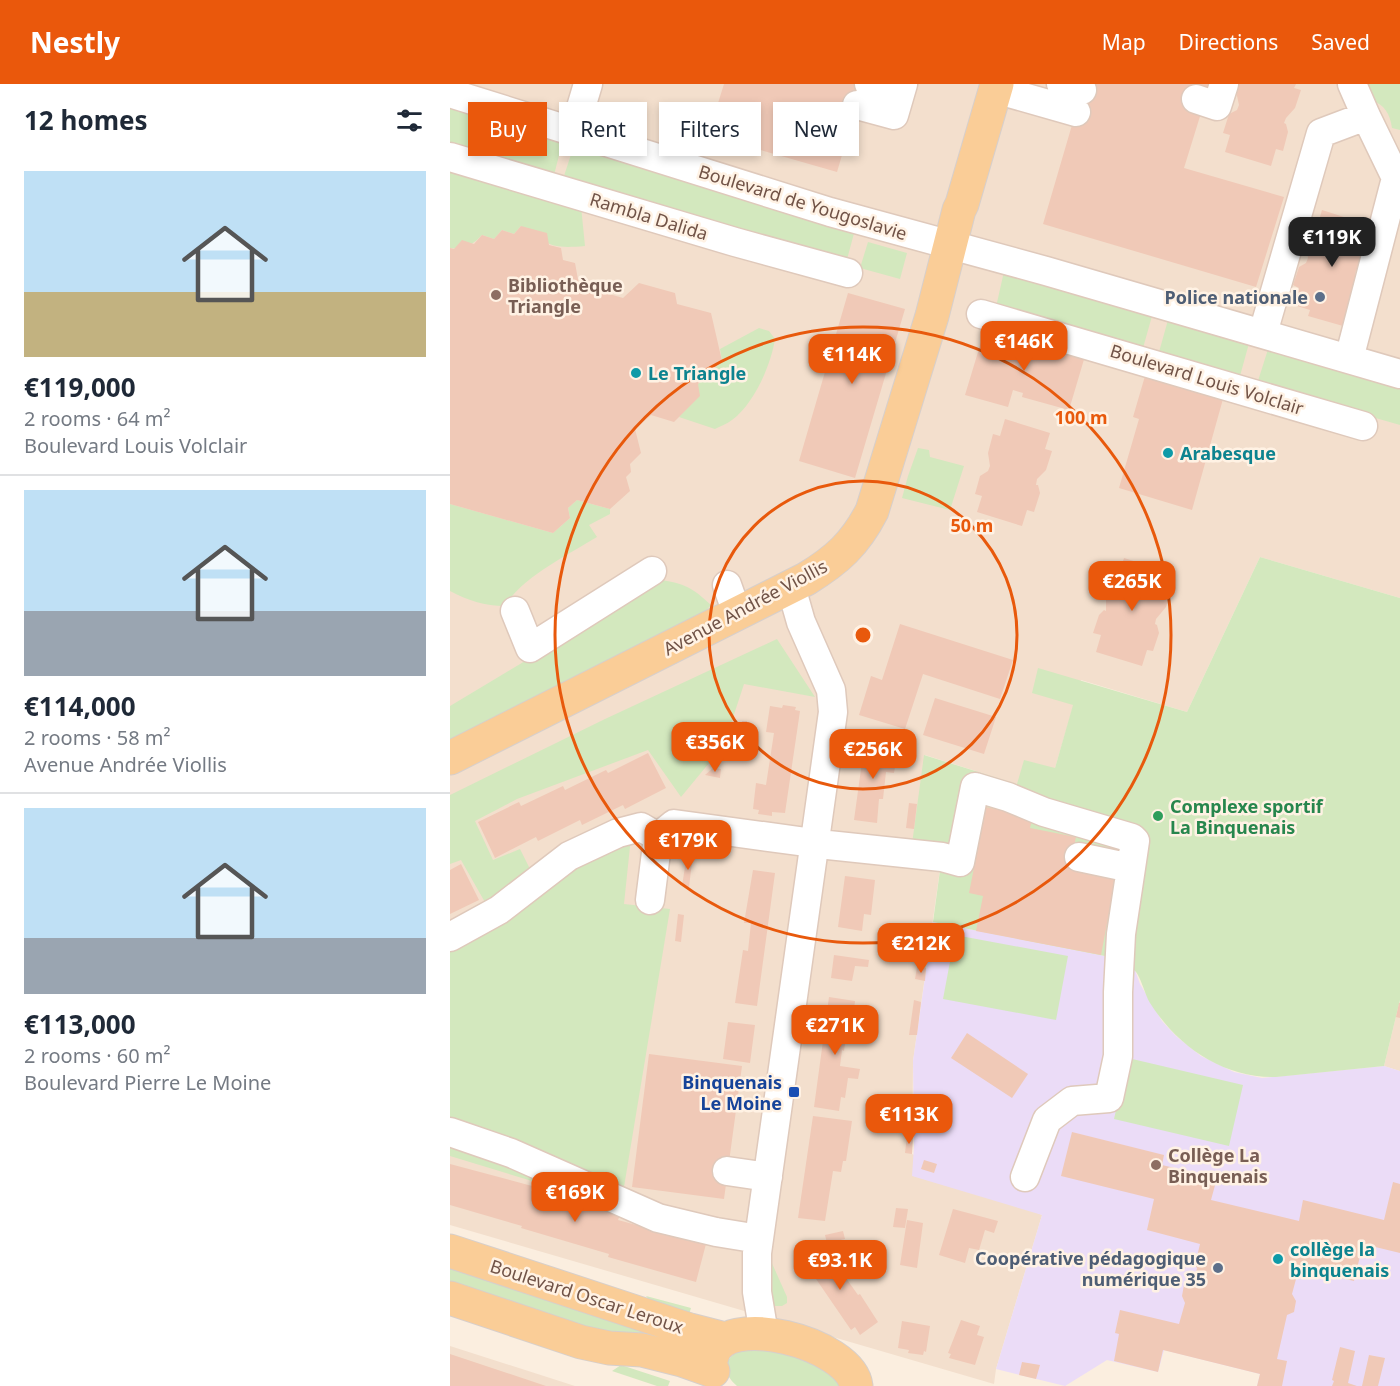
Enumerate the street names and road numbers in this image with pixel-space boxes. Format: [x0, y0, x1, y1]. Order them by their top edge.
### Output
street label: Boulevard de Yougoslavie [696, 159, 910, 245]
street label: Rambla Dalida [587, 187, 711, 245]
street label: Boulevard Louis Volclair [1107, 338, 1307, 420]
street label: Avenue Andrée Viollis [659, 554, 831, 660]
street label: Boulevard Oscar Leroux [487, 1253, 687, 1339]

